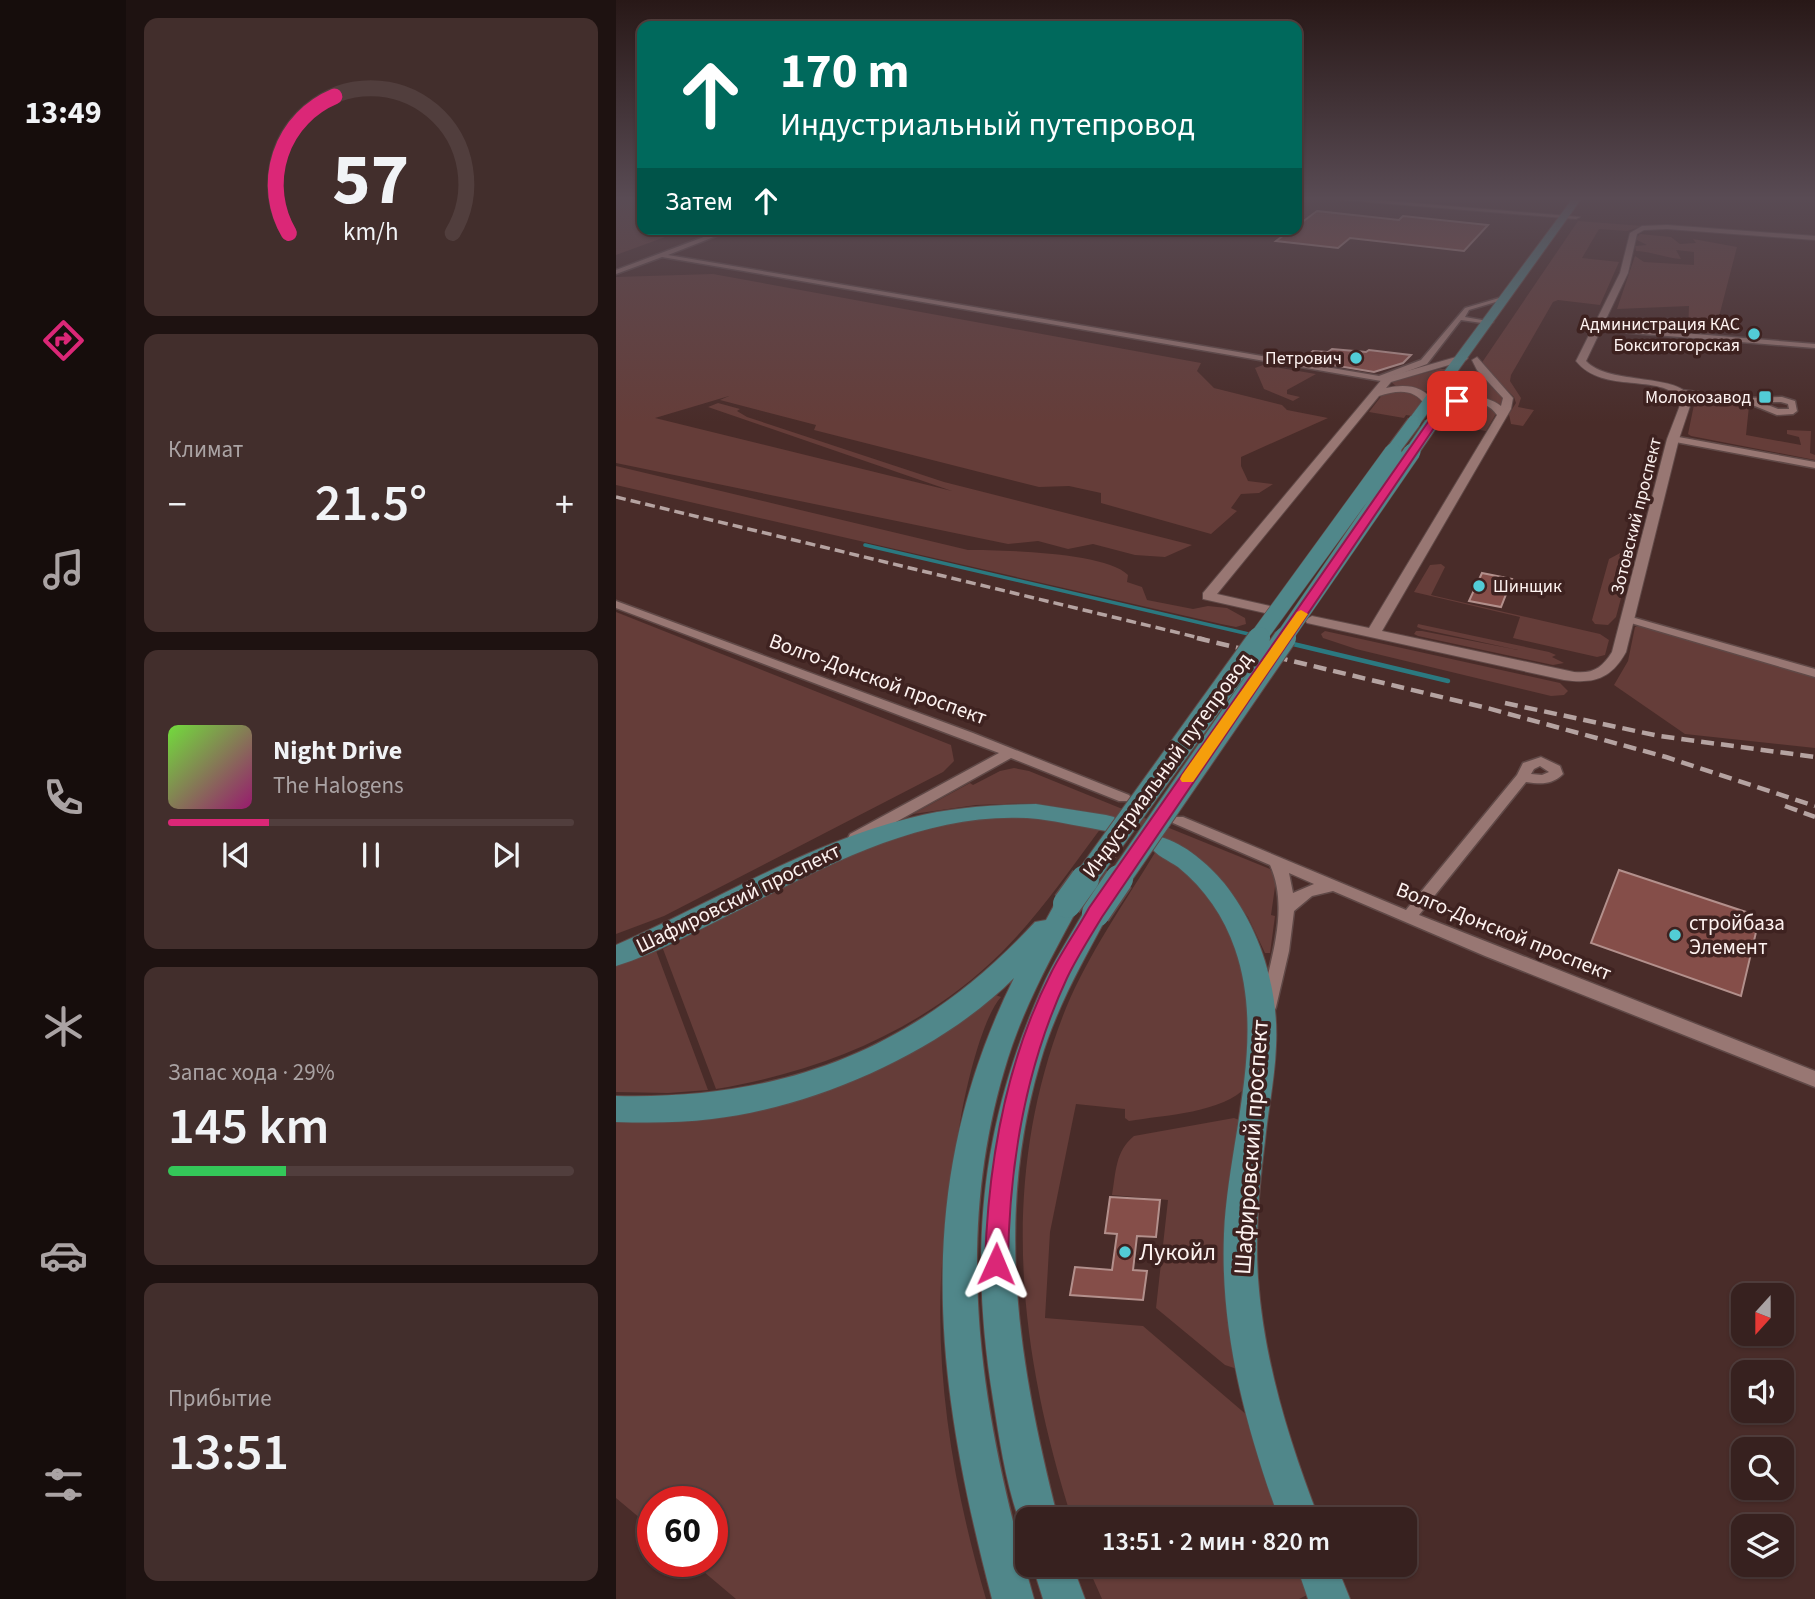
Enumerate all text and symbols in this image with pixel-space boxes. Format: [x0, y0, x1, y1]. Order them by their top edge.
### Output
text: 170 m [780, 37, 909, 107]
icon: ahead [665, 49, 756, 140]
text: 13:49 [24, 90, 102, 136]
text: Индустриальный путепровод [780, 102, 1195, 148]
text: 57 [333, 128, 409, 232]
icon: ahead [747, 182, 785, 220]
text: Затем [665, 183, 733, 220]
text: km/h [343, 214, 399, 250]
place label: Администрация КАС Бокситогорская [1580, 312, 1740, 358]
icon: directions [39, 316, 88, 365]
marker: Администрация КАС Бокситогорская [1746, 326, 1762, 342]
place label: Петрович [1265, 346, 1342, 371]
marker: Петрович [1348, 350, 1364, 366]
pin [1427, 371, 1487, 431]
icon: arrive [1438, 382, 1476, 420]
place label: Молокозавод [1645, 385, 1751, 410]
marker: Молокозавод [1757, 389, 1773, 405]
text: Климат [168, 433, 243, 466]
street label: Зотовский проспект [1605, 435, 1668, 597]
text: 21.5° [315, 467, 427, 541]
text: − [168, 478, 187, 532]
text: + [555, 478, 574, 532]
icon: music [39, 545, 88, 594]
place label: Шинщик [1493, 574, 1562, 599]
marker: Шинщик [1471, 578, 1487, 594]
street label: Волго-Донской проспект [765, 626, 991, 733]
street label: Индустриальный путепровод [1075, 646, 1259, 884]
text: Night Drive [273, 732, 402, 769]
text: The Halogens [273, 769, 404, 802]
icon: phone [39, 773, 88, 822]
street label: Шафировский проспект [631, 835, 845, 961]
icon: previous [217, 836, 255, 874]
icon: pause [352, 836, 390, 874]
icon: next [487, 836, 525, 874]
street label: Волго-Донской проспект [1392, 874, 1616, 988]
place label: стройбаза Элемент [1689, 908, 1785, 962]
marker: стройбаза Элемент [1667, 927, 1683, 943]
icon: climate [39, 1002, 88, 1051]
street label: Шафировский проспект [1225, 1018, 1278, 1276]
text: Запас хода · 29% [168, 1056, 335, 1089]
text: 145 km [168, 1090, 329, 1164]
position arrow [959, 1227, 1033, 1301]
icon: car [39, 1231, 88, 1280]
place label: Лукойл [1139, 1235, 1216, 1270]
marker: Лукойл [1117, 1244, 1133, 1260]
north arrow [1731, 1283, 1794, 1346]
map controls [1731, 1283, 1794, 1577]
button: sound [1731, 1360, 1794, 1423]
text: Прибытие [168, 1382, 272, 1415]
text: 13:51 [168, 1416, 289, 1490]
button: search [1731, 1437, 1794, 1500]
icon: filters [39, 1460, 88, 1509]
speed limit sign: 60 [637, 1486, 728, 1577]
button: layers [1731, 1514, 1794, 1577]
text: 13:51 · 2 мин · 820 m [1102, 1523, 1330, 1560]

